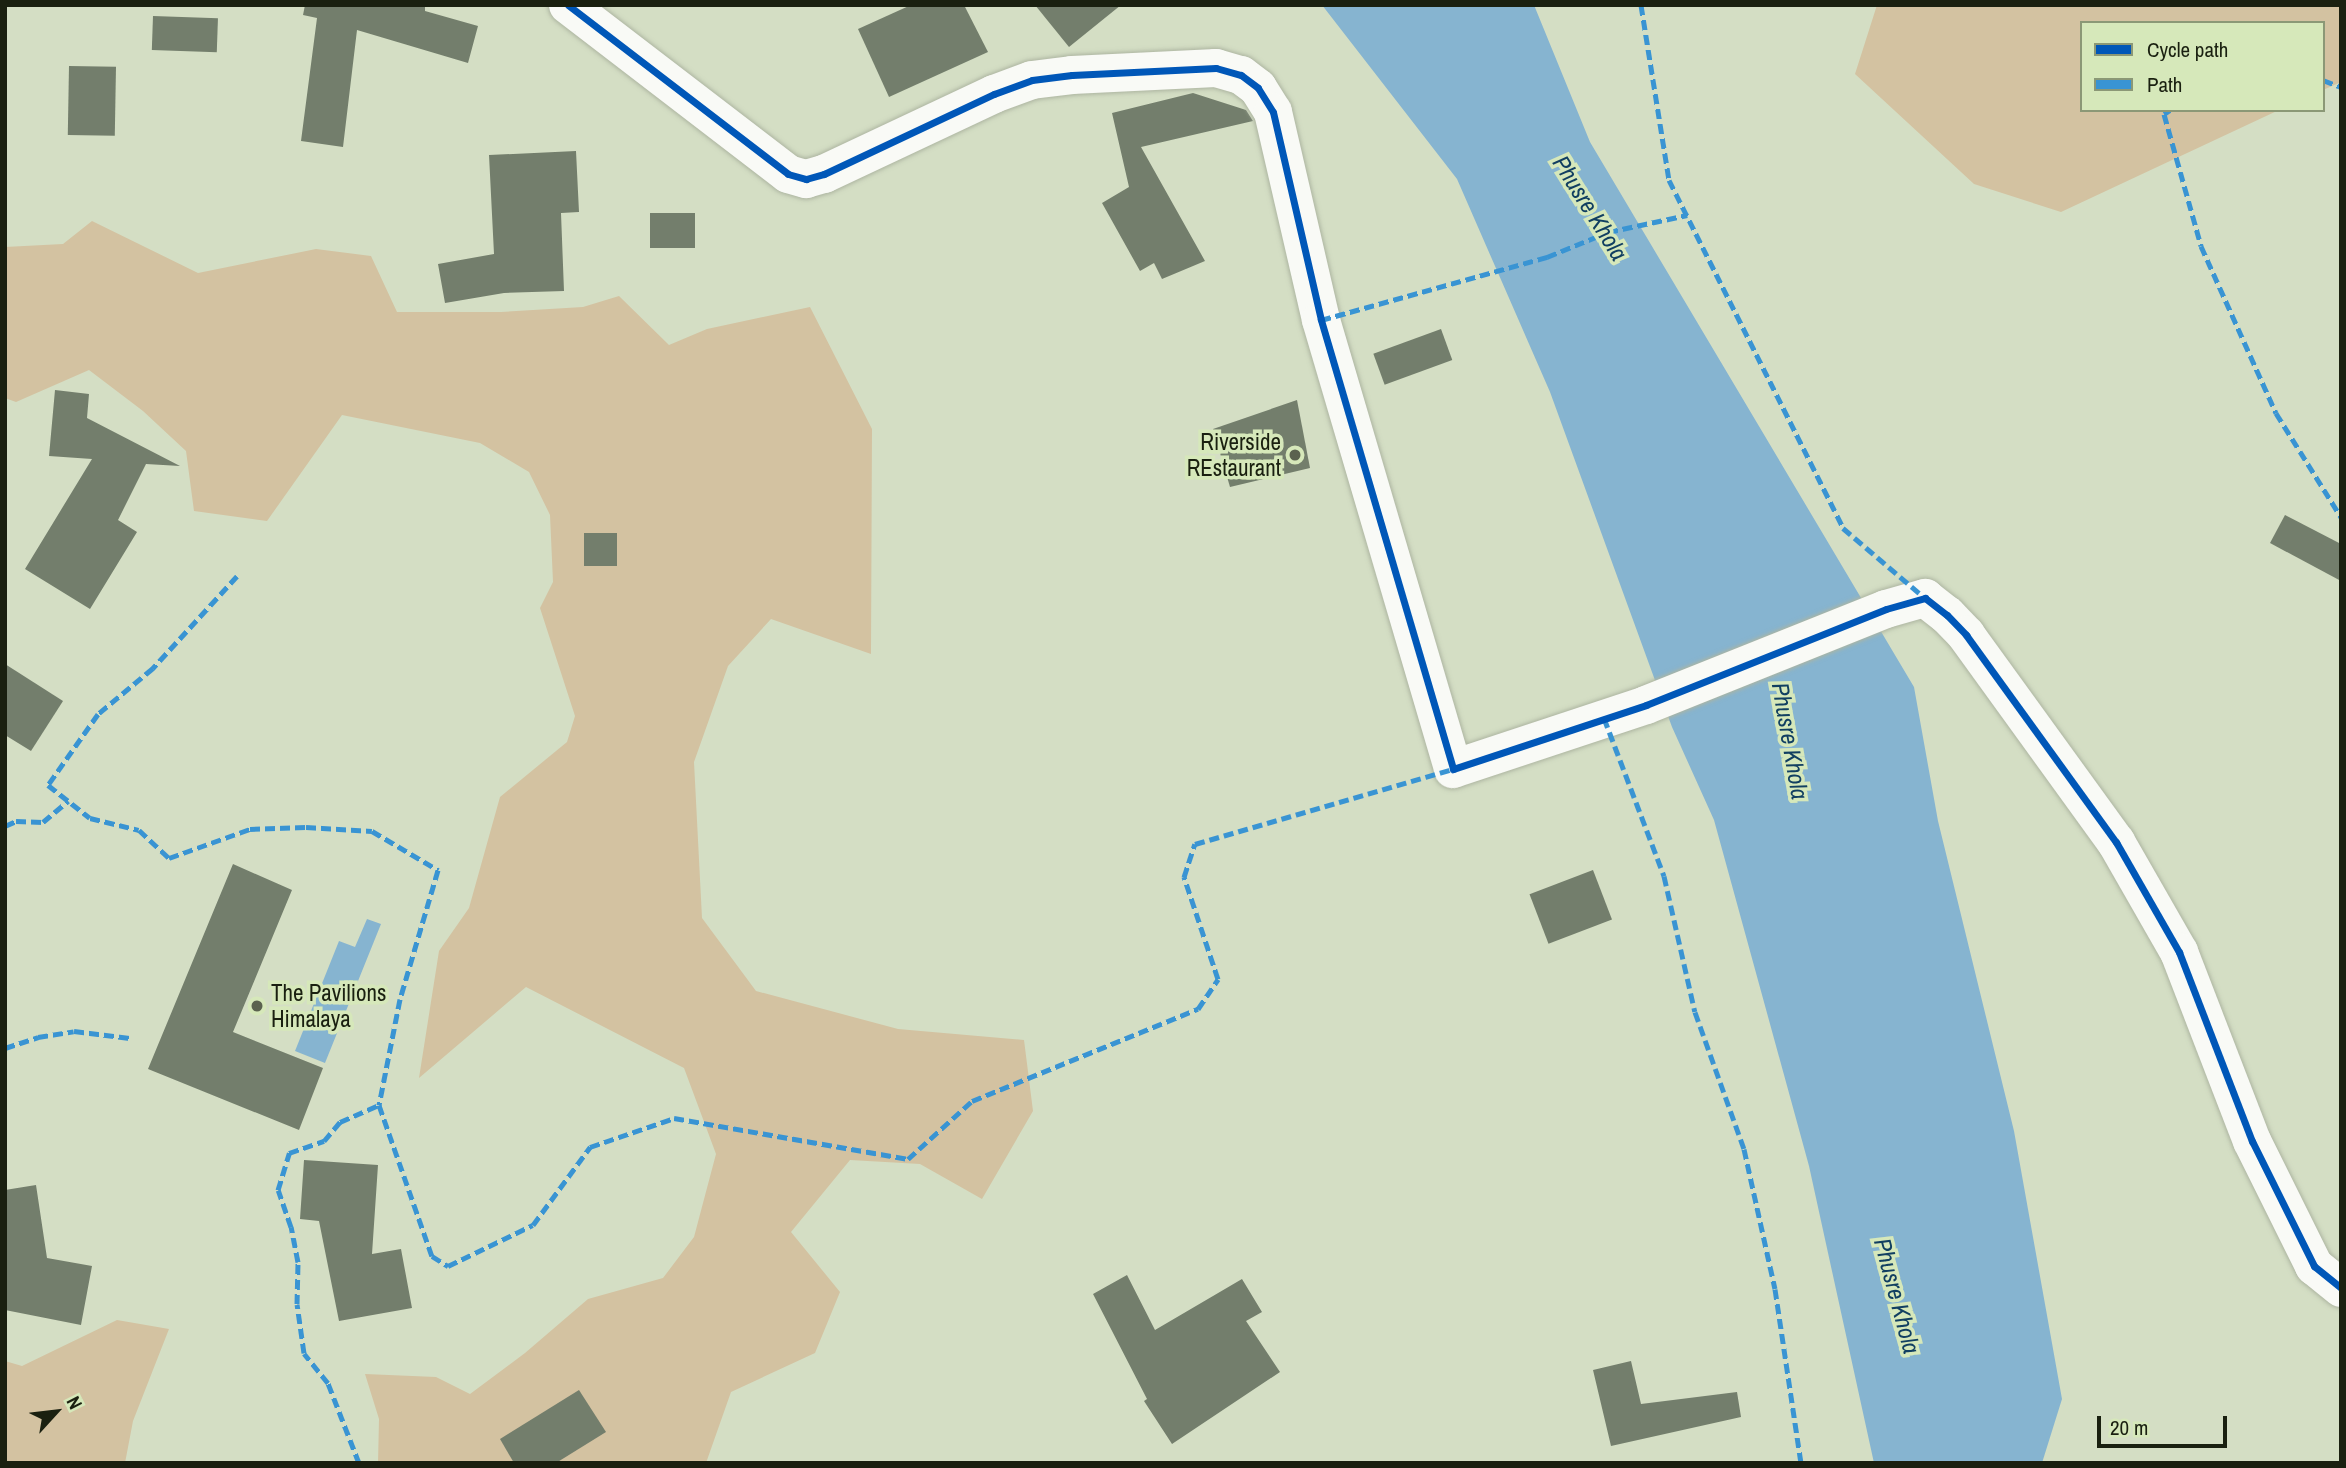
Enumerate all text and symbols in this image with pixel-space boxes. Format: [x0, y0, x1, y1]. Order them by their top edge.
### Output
legend [2080, 21, 2325, 112]
text: Cycle path [2147, 35, 2228, 64]
text: Path [2147, 70, 2182, 99]
water label: Phusre Khola [1546, 150, 1634, 266]
place label: Riverside REstaurant [1187, 428, 1281, 482]
marker: Riverside REstaurant [1287, 447, 1303, 463]
water label: Phusre Khola [1766, 680, 1814, 802]
place label: The Pavilions Himalaya [271, 979, 386, 1033]
marker: The Pavilions Himalaya [249, 998, 265, 1014]
water label: Phusre Khola [1868, 1235, 1926, 1357]
north arrow [21, 1377, 91, 1447]
text: N [61, 1392, 89, 1413]
scale bar [2101, 1402, 2230, 1446]
text: 20 m [2110, 1413, 2148, 1442]

